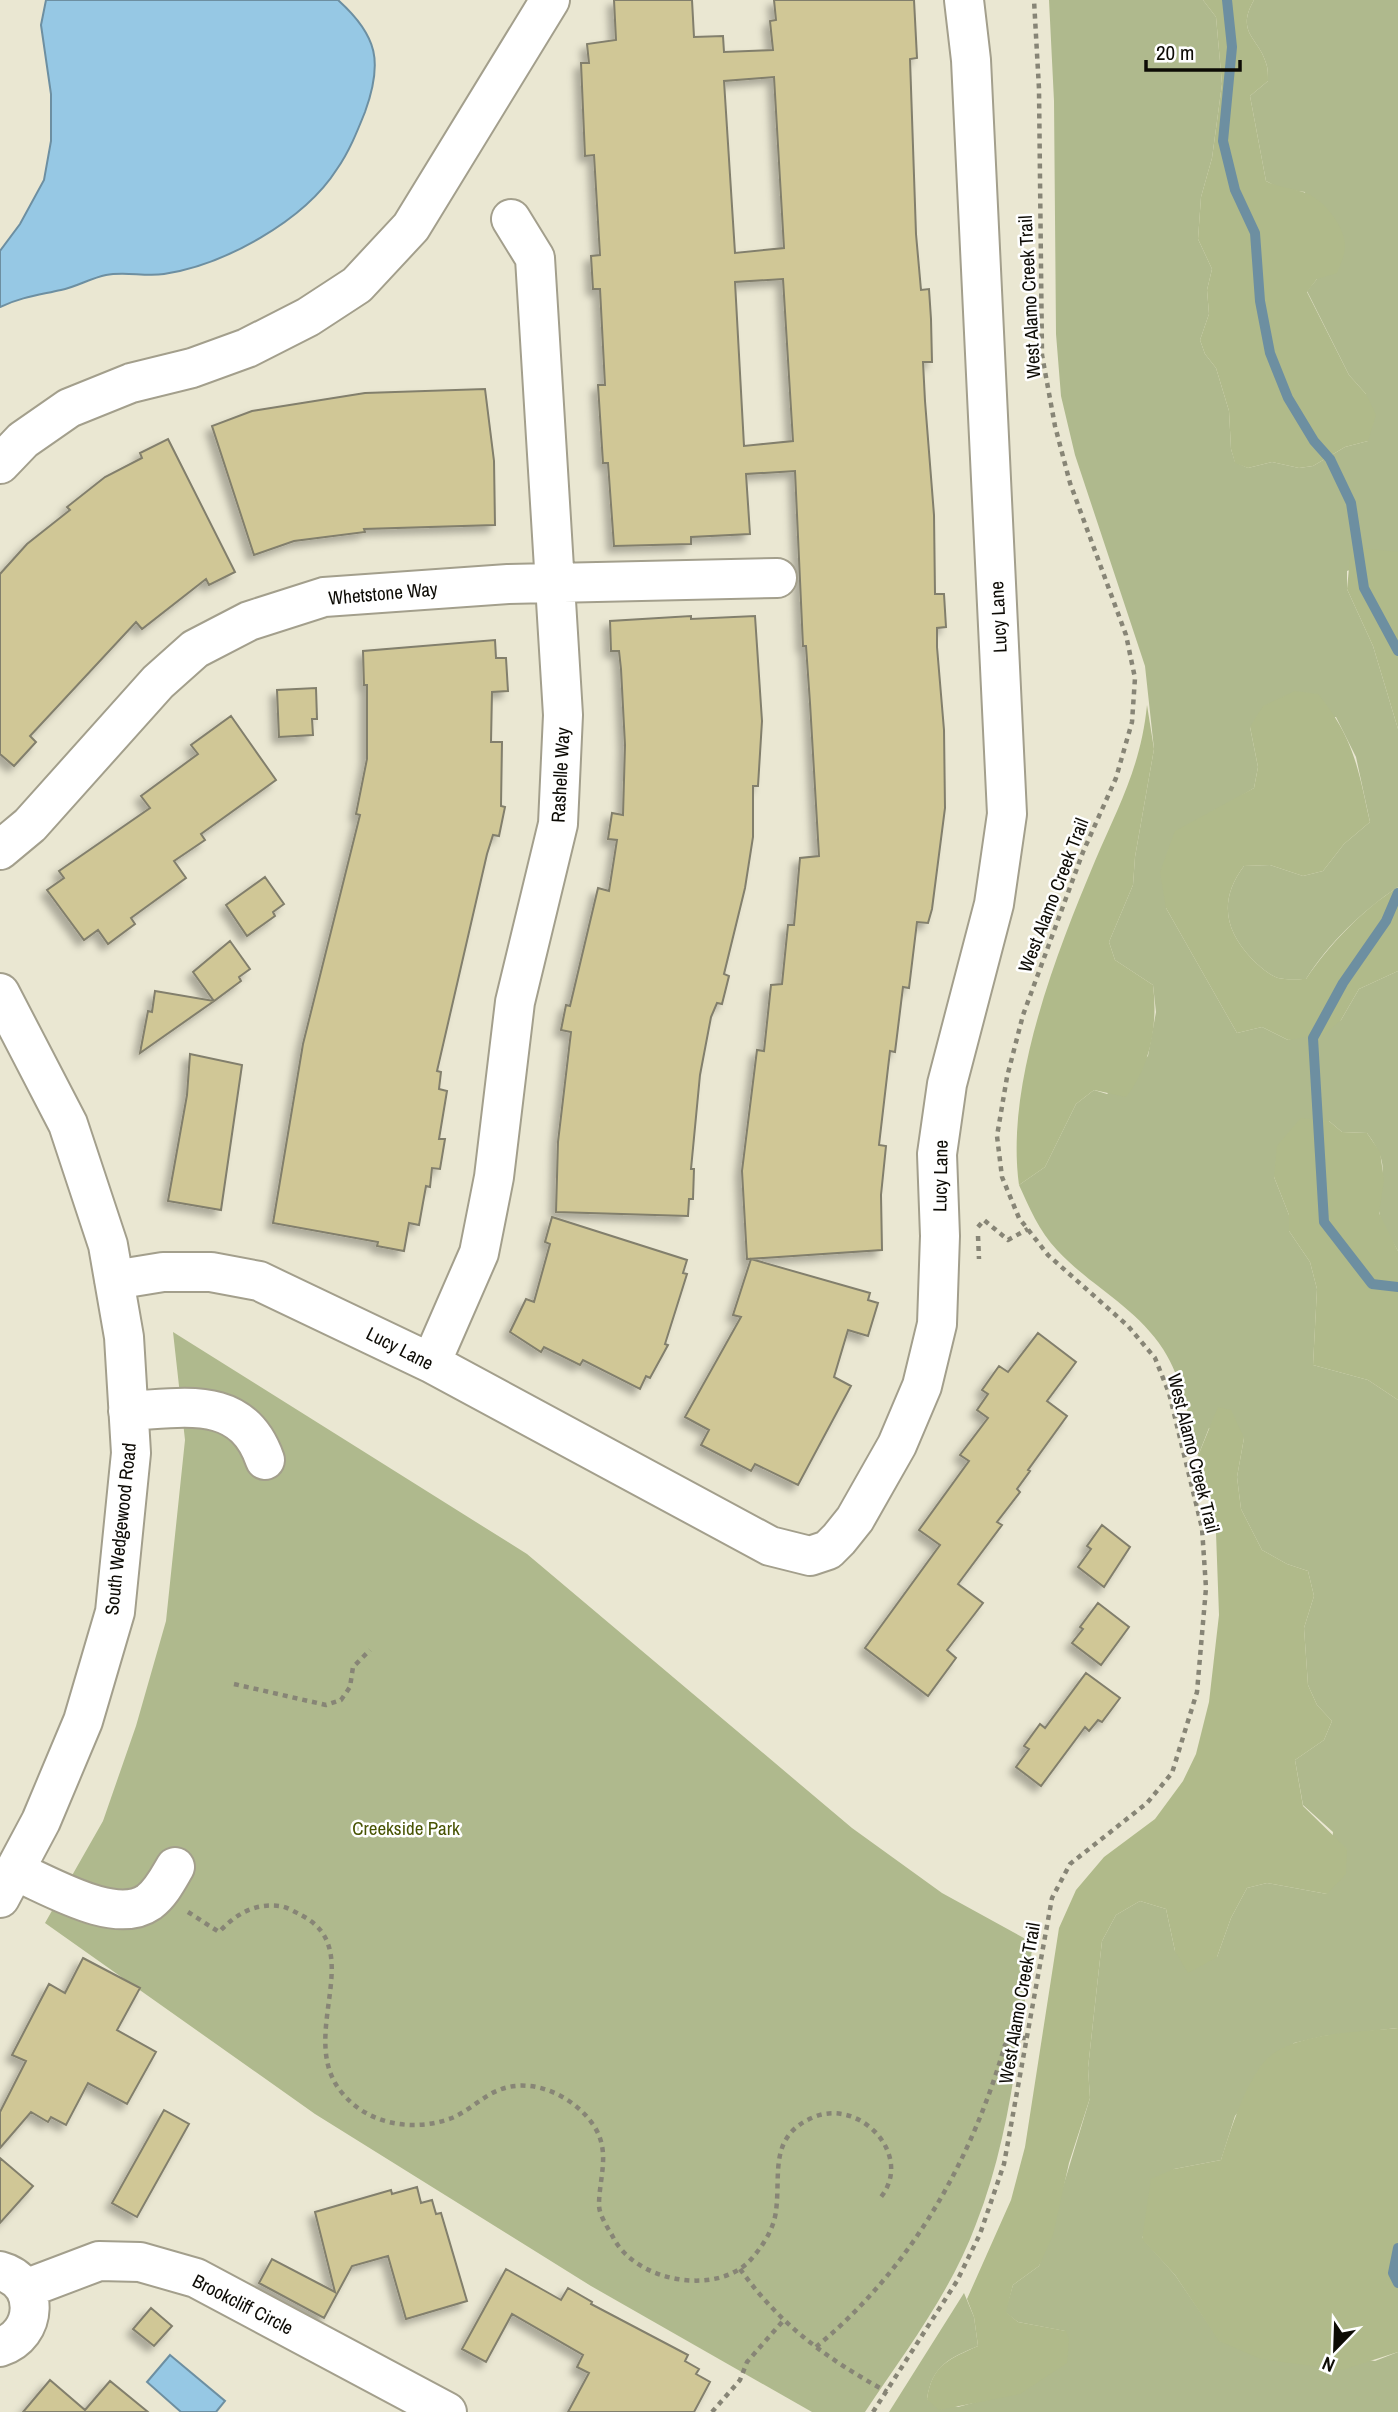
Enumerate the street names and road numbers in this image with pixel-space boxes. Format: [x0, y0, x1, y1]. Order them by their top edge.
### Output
street label: West Alamo Creek Trail [1012, 215, 1046, 379]
street label: Whetstone Way [327, 575, 439, 611]
street label: Lucy Lane [983, 580, 1013, 654]
street label: Rashelle Way [545, 726, 575, 823]
street label: West Alamo Creek Trail [1012, 814, 1094, 976]
street label: Lucy Lane [926, 1140, 954, 1212]
street label: Lucy Lane [362, 1320, 438, 1376]
street label: West Alamo Creek Trail [1162, 1371, 1226, 1535]
street label: South Wedgewood Road [98, 1442, 142, 1616]
street label: West Alamo Creek Trail [992, 1920, 1046, 2086]
street label: Brookcliff Circle [188, 2268, 298, 2340]

